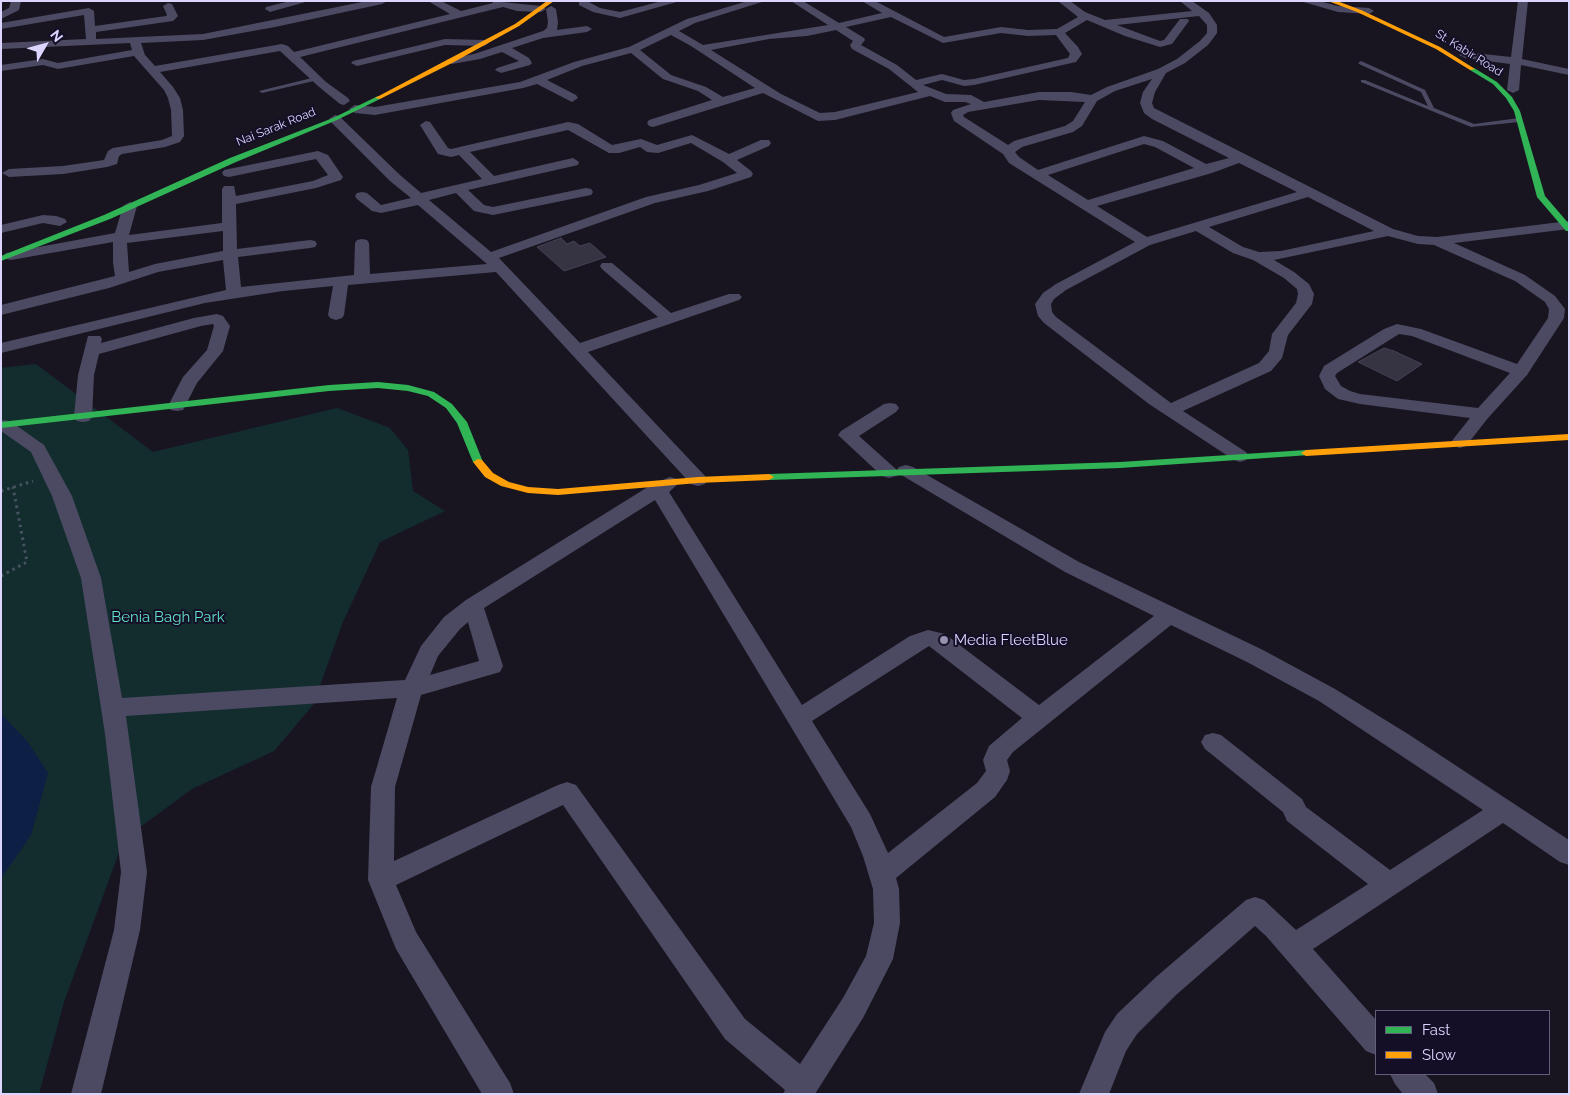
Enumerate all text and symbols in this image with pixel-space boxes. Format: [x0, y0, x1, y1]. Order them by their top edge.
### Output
north arrow [20, 20, 70, 70]
text: N [47, 27, 66, 45]
street label: St. Kabir Road [1433, 27, 1505, 79]
street label: Nai Sarak Road [234, 105, 318, 149]
park label: Benia Bagh Park [111, 608, 225, 626]
place label: Media FleetBlue [954, 631, 1068, 649]
marker: Media FleetBlue [938, 634, 950, 646]
legend [1375, 1010, 1550, 1075]
text: Fast [1422, 1021, 1450, 1039]
text: Slow [1422, 1046, 1456, 1064]

